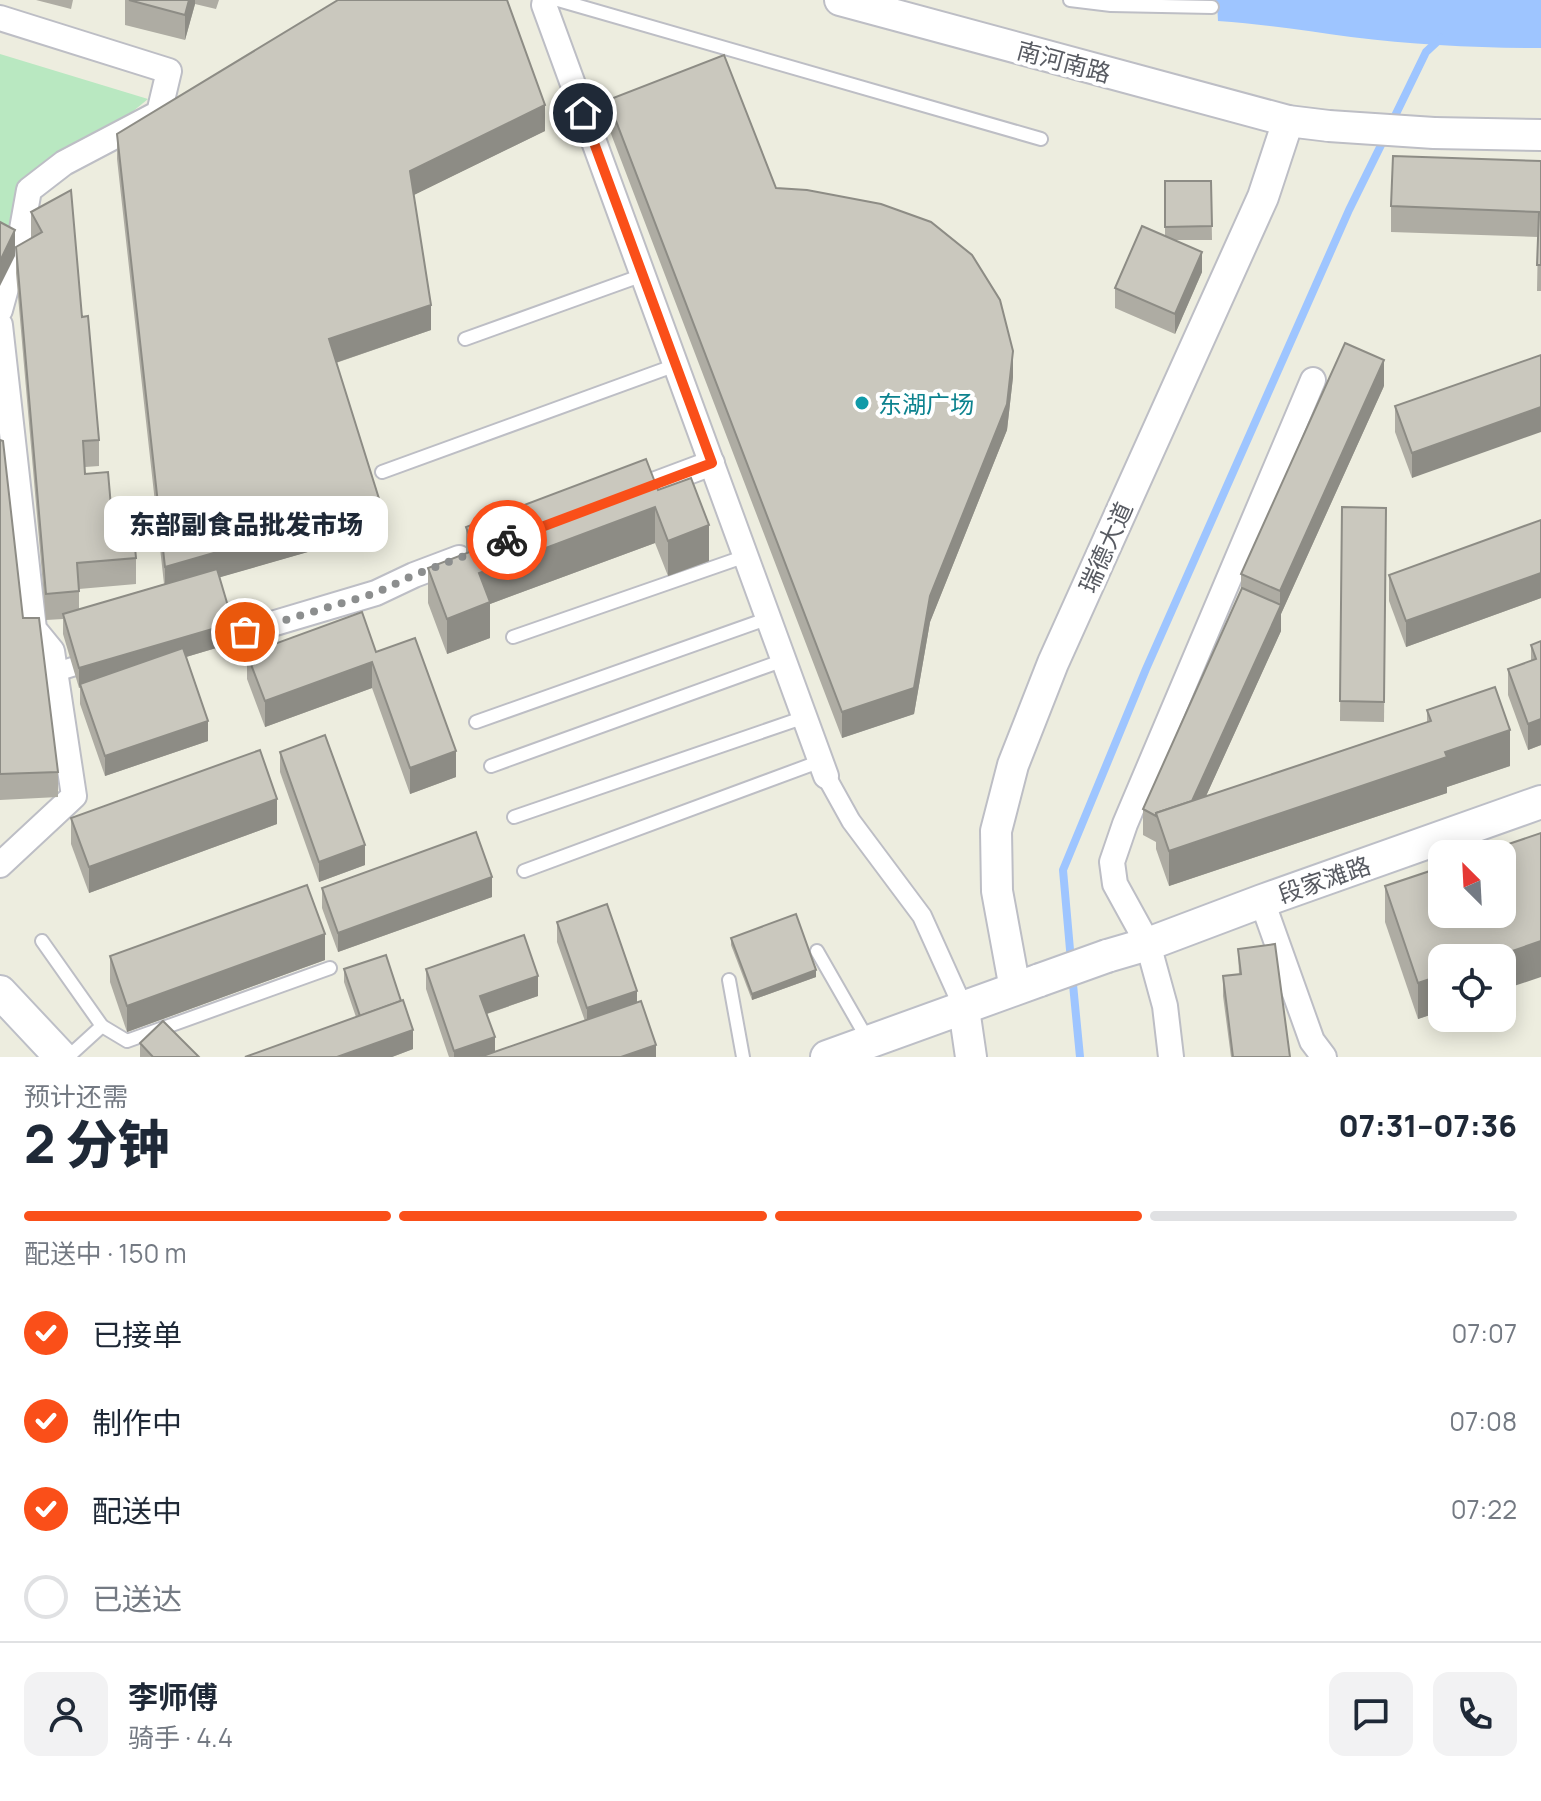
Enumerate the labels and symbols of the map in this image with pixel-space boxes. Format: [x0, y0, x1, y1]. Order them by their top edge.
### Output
street label: 南河南路 [1013, 33, 1115, 89]
pin [549, 79, 617, 147]
place label: 东湖广场 [878, 387, 974, 420]
marker: 东湖广场 [853, 394, 871, 412]
callout: 东部副食品批发市场 [103, 496, 387, 552]
street label: 瑞德大道 [1070, 496, 1140, 598]
courier [467, 500, 547, 580]
pin [211, 598, 279, 666]
north arrow [1428, 840, 1516, 928]
street label: 段家滩路 [1273, 848, 1375, 910]

